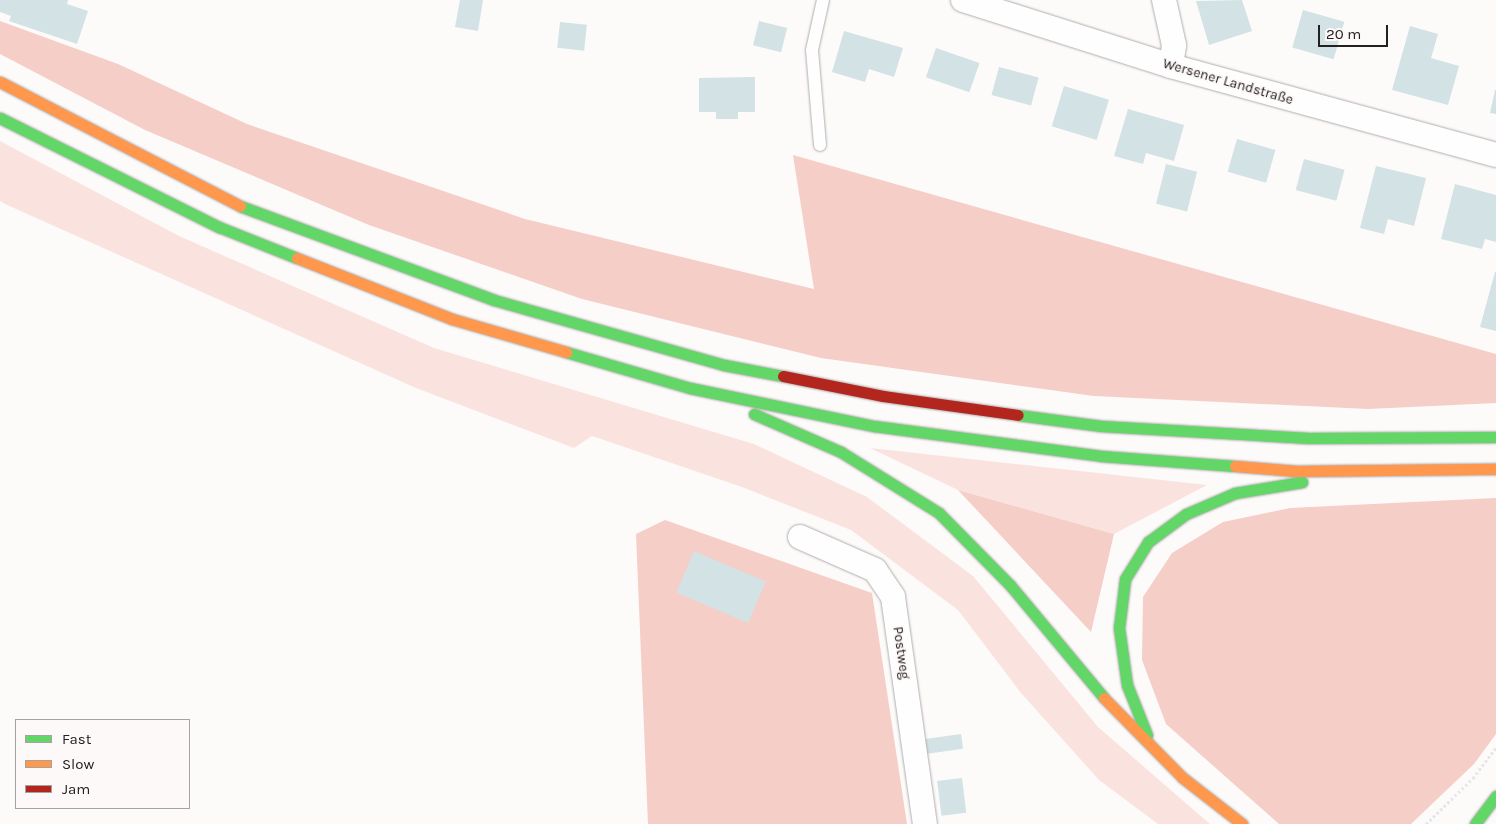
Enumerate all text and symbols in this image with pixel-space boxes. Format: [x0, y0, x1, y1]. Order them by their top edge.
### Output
scale bar [1321, 15, 1391, 47]
text: 20 m [1326, 25, 1361, 43]
street label: Wersener Landstraße [1161, 55, 1295, 109]
street label: Postweg [889, 625, 913, 681]
legend [15, 719, 190, 809]
text: Fast [62, 730, 91, 748]
text: Slow [62, 755, 94, 773]
text: Jam [62, 780, 90, 798]

